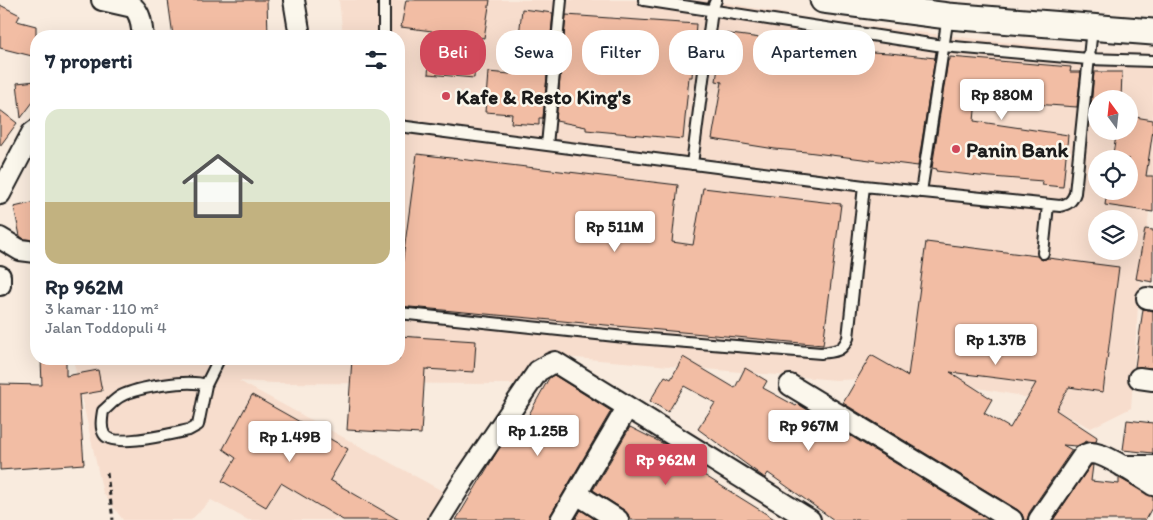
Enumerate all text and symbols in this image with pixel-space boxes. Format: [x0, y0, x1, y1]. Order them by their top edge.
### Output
chip: Beli [420, 30, 486, 75]
chip: Sewa [496, 30, 572, 75]
chip: Filter [582, 30, 659, 75]
chip: Baru [669, 30, 743, 75]
chip: Apartemen [753, 30, 875, 75]
icon: filters [362, 46, 390, 74]
text: 7 properti [45, 48, 133, 73]
pin: Rp 880M [956, 78, 1048, 121]
place label: Kafe & Resto King's [456, 84, 631, 110]
text: Rp 880M [971, 85, 1033, 104]
marker: Kafe & Resto King's [440, 90, 452, 102]
north arrow [1088, 90, 1138, 140]
map controls [1088, 90, 1138, 260]
place label: Panin Bank [966, 137, 1069, 162]
icon: home [173, 141, 263, 231]
marker: Panin Bank [950, 143, 962, 155]
button: locate [1088, 150, 1138, 200]
pin: Rp 511M [569, 210, 661, 253]
button: layers [1088, 210, 1138, 260]
text: Rp 511M [586, 217, 644, 236]
text: Rp 962M [45, 274, 124, 299]
text: 3 kamar · 110 m² [45, 299, 159, 318]
text: Jalan Toddopuli 4 [45, 318, 167, 337]
pin: Rp 1.37B [944, 324, 1048, 366]
text: Rp 1.37B [966, 330, 1026, 349]
pin: Rp 967M [763, 410, 855, 452]
pin: Rp 1.25B [486, 414, 590, 457]
text: Rp 967M [779, 416, 839, 435]
pin: Rp 1.49B [238, 420, 342, 463]
text: Rp 1.25B [508, 421, 568, 440]
text: Rp 1.49B [259, 427, 321, 446]
pin: Rp 962M [620, 444, 712, 486]
text: Rp 962M [636, 450, 696, 469]

